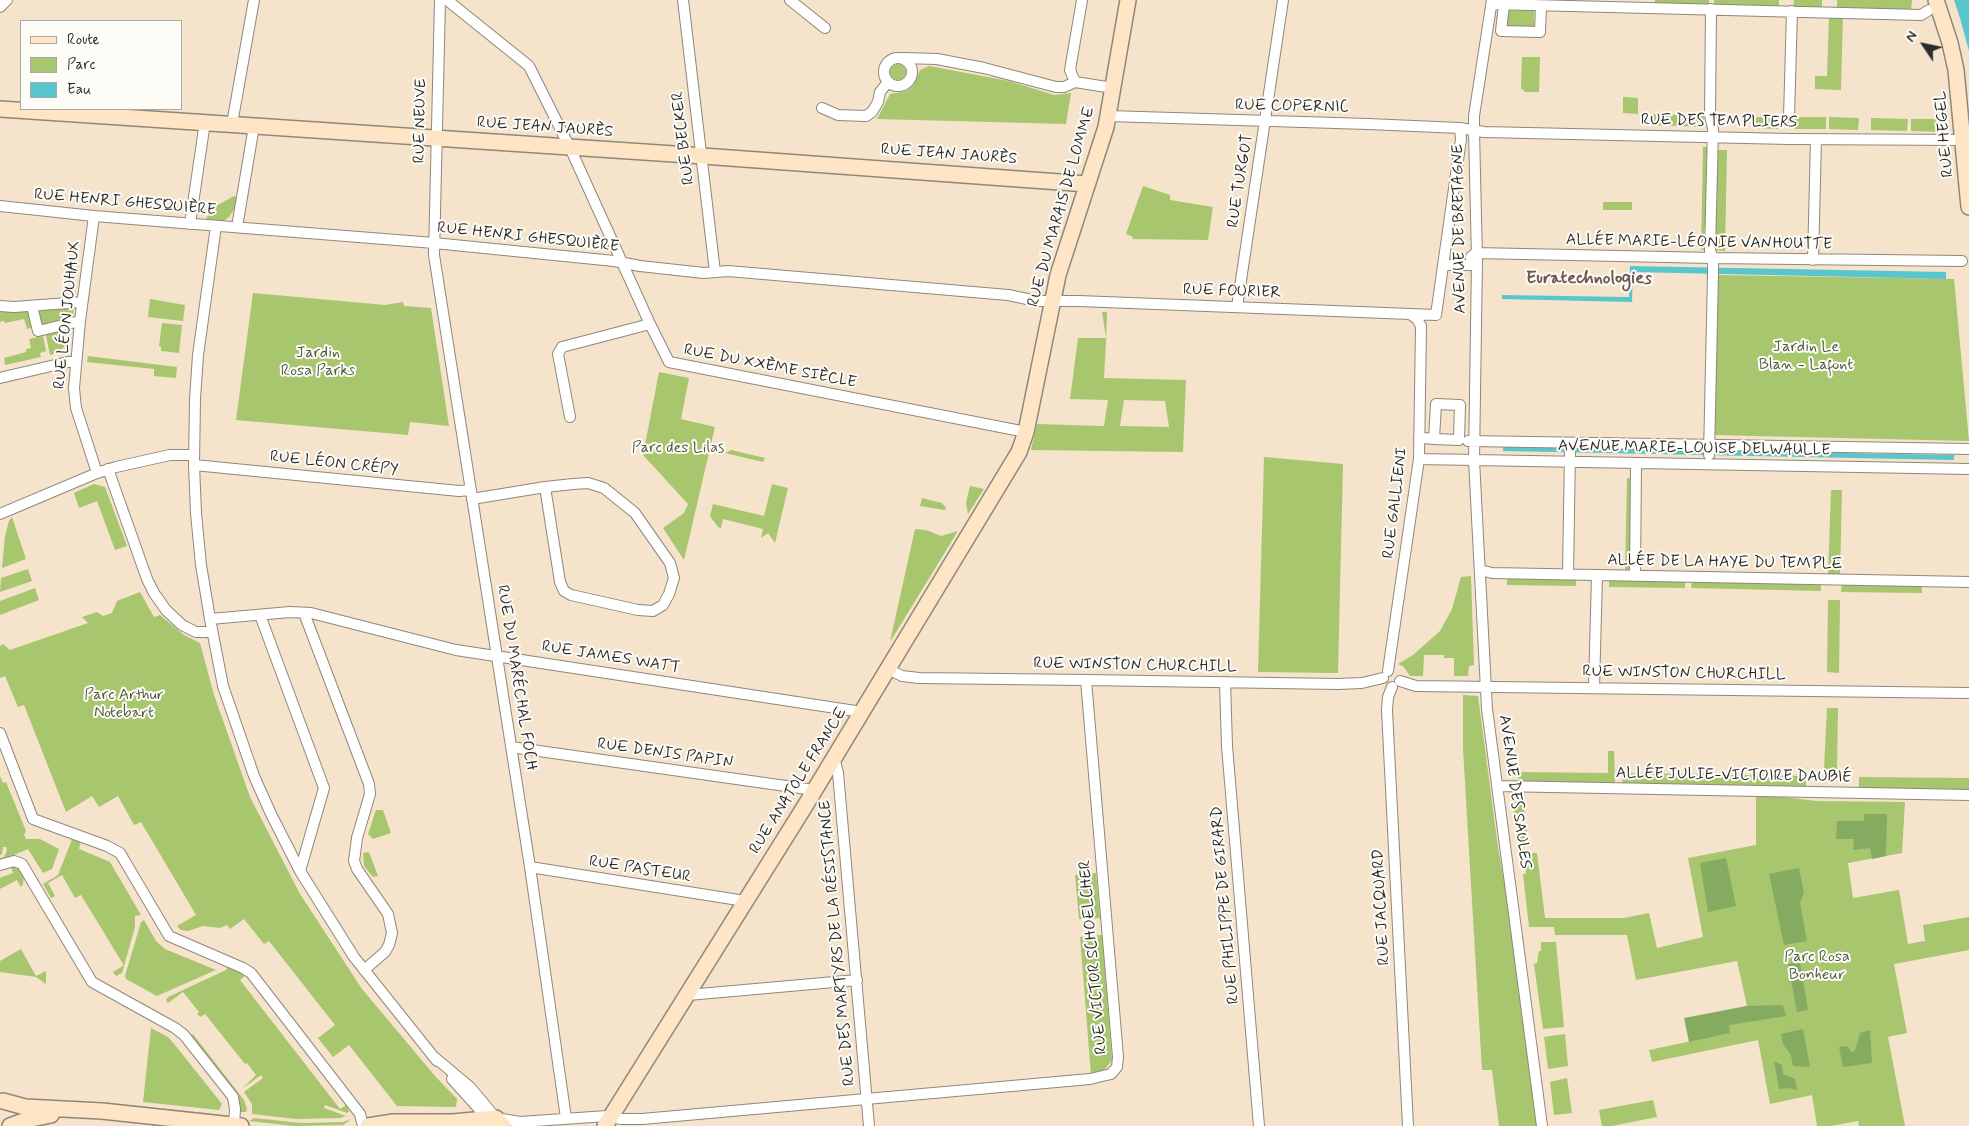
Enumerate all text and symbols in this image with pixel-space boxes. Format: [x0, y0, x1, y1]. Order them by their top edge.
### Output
legend [20, 20, 182, 110]
north arrow [1899, 20, 1949, 70]
text: N [1901, 28, 1922, 46]
text: Route [67, 30, 100, 50]
text: Parc [67, 55, 95, 75]
street label: RUE NEUVE [411, 78, 431, 164]
text: Eau [67, 80, 91, 100]
street label: RUE BECKER [669, 90, 699, 186]
street label: RUE HEGEL [1932, 90, 1958, 178]
street label: RUE COPERNIC [1235, 96, 1349, 118]
street label: RUE DU MARAIS DE LOMME [1024, 105, 1100, 309]
street label: RUE DES TEMPLIERS [1641, 111, 1797, 133]
street label: RUE JEAN JAURÈS [476, 114, 614, 142]
street label: RUE TURGOT [1224, 133, 1258, 229]
street label: RUE JEAN JAURÈS [880, 141, 1018, 169]
street label: AVENUE DE BRETAGNE [1449, 144, 1471, 314]
street label: RUE HENRI GHESQUIÈRE [33, 185, 217, 221]
street label: RUE HENRI GHESQUIÈRE [436, 219, 620, 257]
street label: ALLÉE MARIE-LÉONIE VANHOUTTE [1566, 231, 1832, 255]
street label: RUE LÉON JOUHAUX [51, 240, 85, 390]
district label: Euratechnologies [1526, 268, 1652, 290]
street label: RUE FOURIER [1183, 281, 1281, 303]
park label: Jardin Le Blan - Lafont [1759, 338, 1853, 376]
street label: RUE DU XXÈME SIÈCLE [682, 341, 858, 393]
park label: Jardin Rosa Parks [281, 344, 355, 382]
street label: AVENUE MARIE-LOUISE DELWAULLE [1558, 437, 1830, 461]
park label: Parc des Lilas [632, 439, 724, 459]
street label: RUE GALLIENI [1380, 446, 1412, 560]
street label: RUE LÉON CRÉPY [269, 448, 399, 480]
street label: ALLÉE DE LA HAYE DU TEMPLE [1607, 551, 1843, 575]
street label: RUE DU MARÉCHAL FOCH [492, 584, 540, 772]
street label: RUE JAMES WATT [540, 638, 682, 678]
street label: RUE WINSTON CHURCHILL [1033, 655, 1237, 677]
street label: RUE WINSTON CHURCHILL [1582, 663, 1786, 685]
park label: Parc Arthur Notebart [84, 686, 164, 724]
street label: RUE ANATOLE FRANCE [746, 704, 852, 858]
street label: AVENUE DES SAULES [1494, 714, 1534, 870]
street label: RUE DENIS PAPIN [596, 735, 734, 773]
street label: ALLÉE JULIE-VICTOIRE DAUBIÉ [1616, 764, 1852, 788]
street label: RUE DES MARTYRS DE LA RÉSISTANCE [816, 799, 860, 1087]
street label: RUE PHILIPPE DE GIRARD [1208, 805, 1244, 1005]
street label: RUE JACQUARD [1369, 848, 1395, 966]
street label: RUE PASTEUR [588, 852, 692, 888]
street label: RUE VICTOR SCHOELCHER [1076, 859, 1112, 1055]
park label: Parc Rosa Bonheur [1784, 948, 1850, 986]

